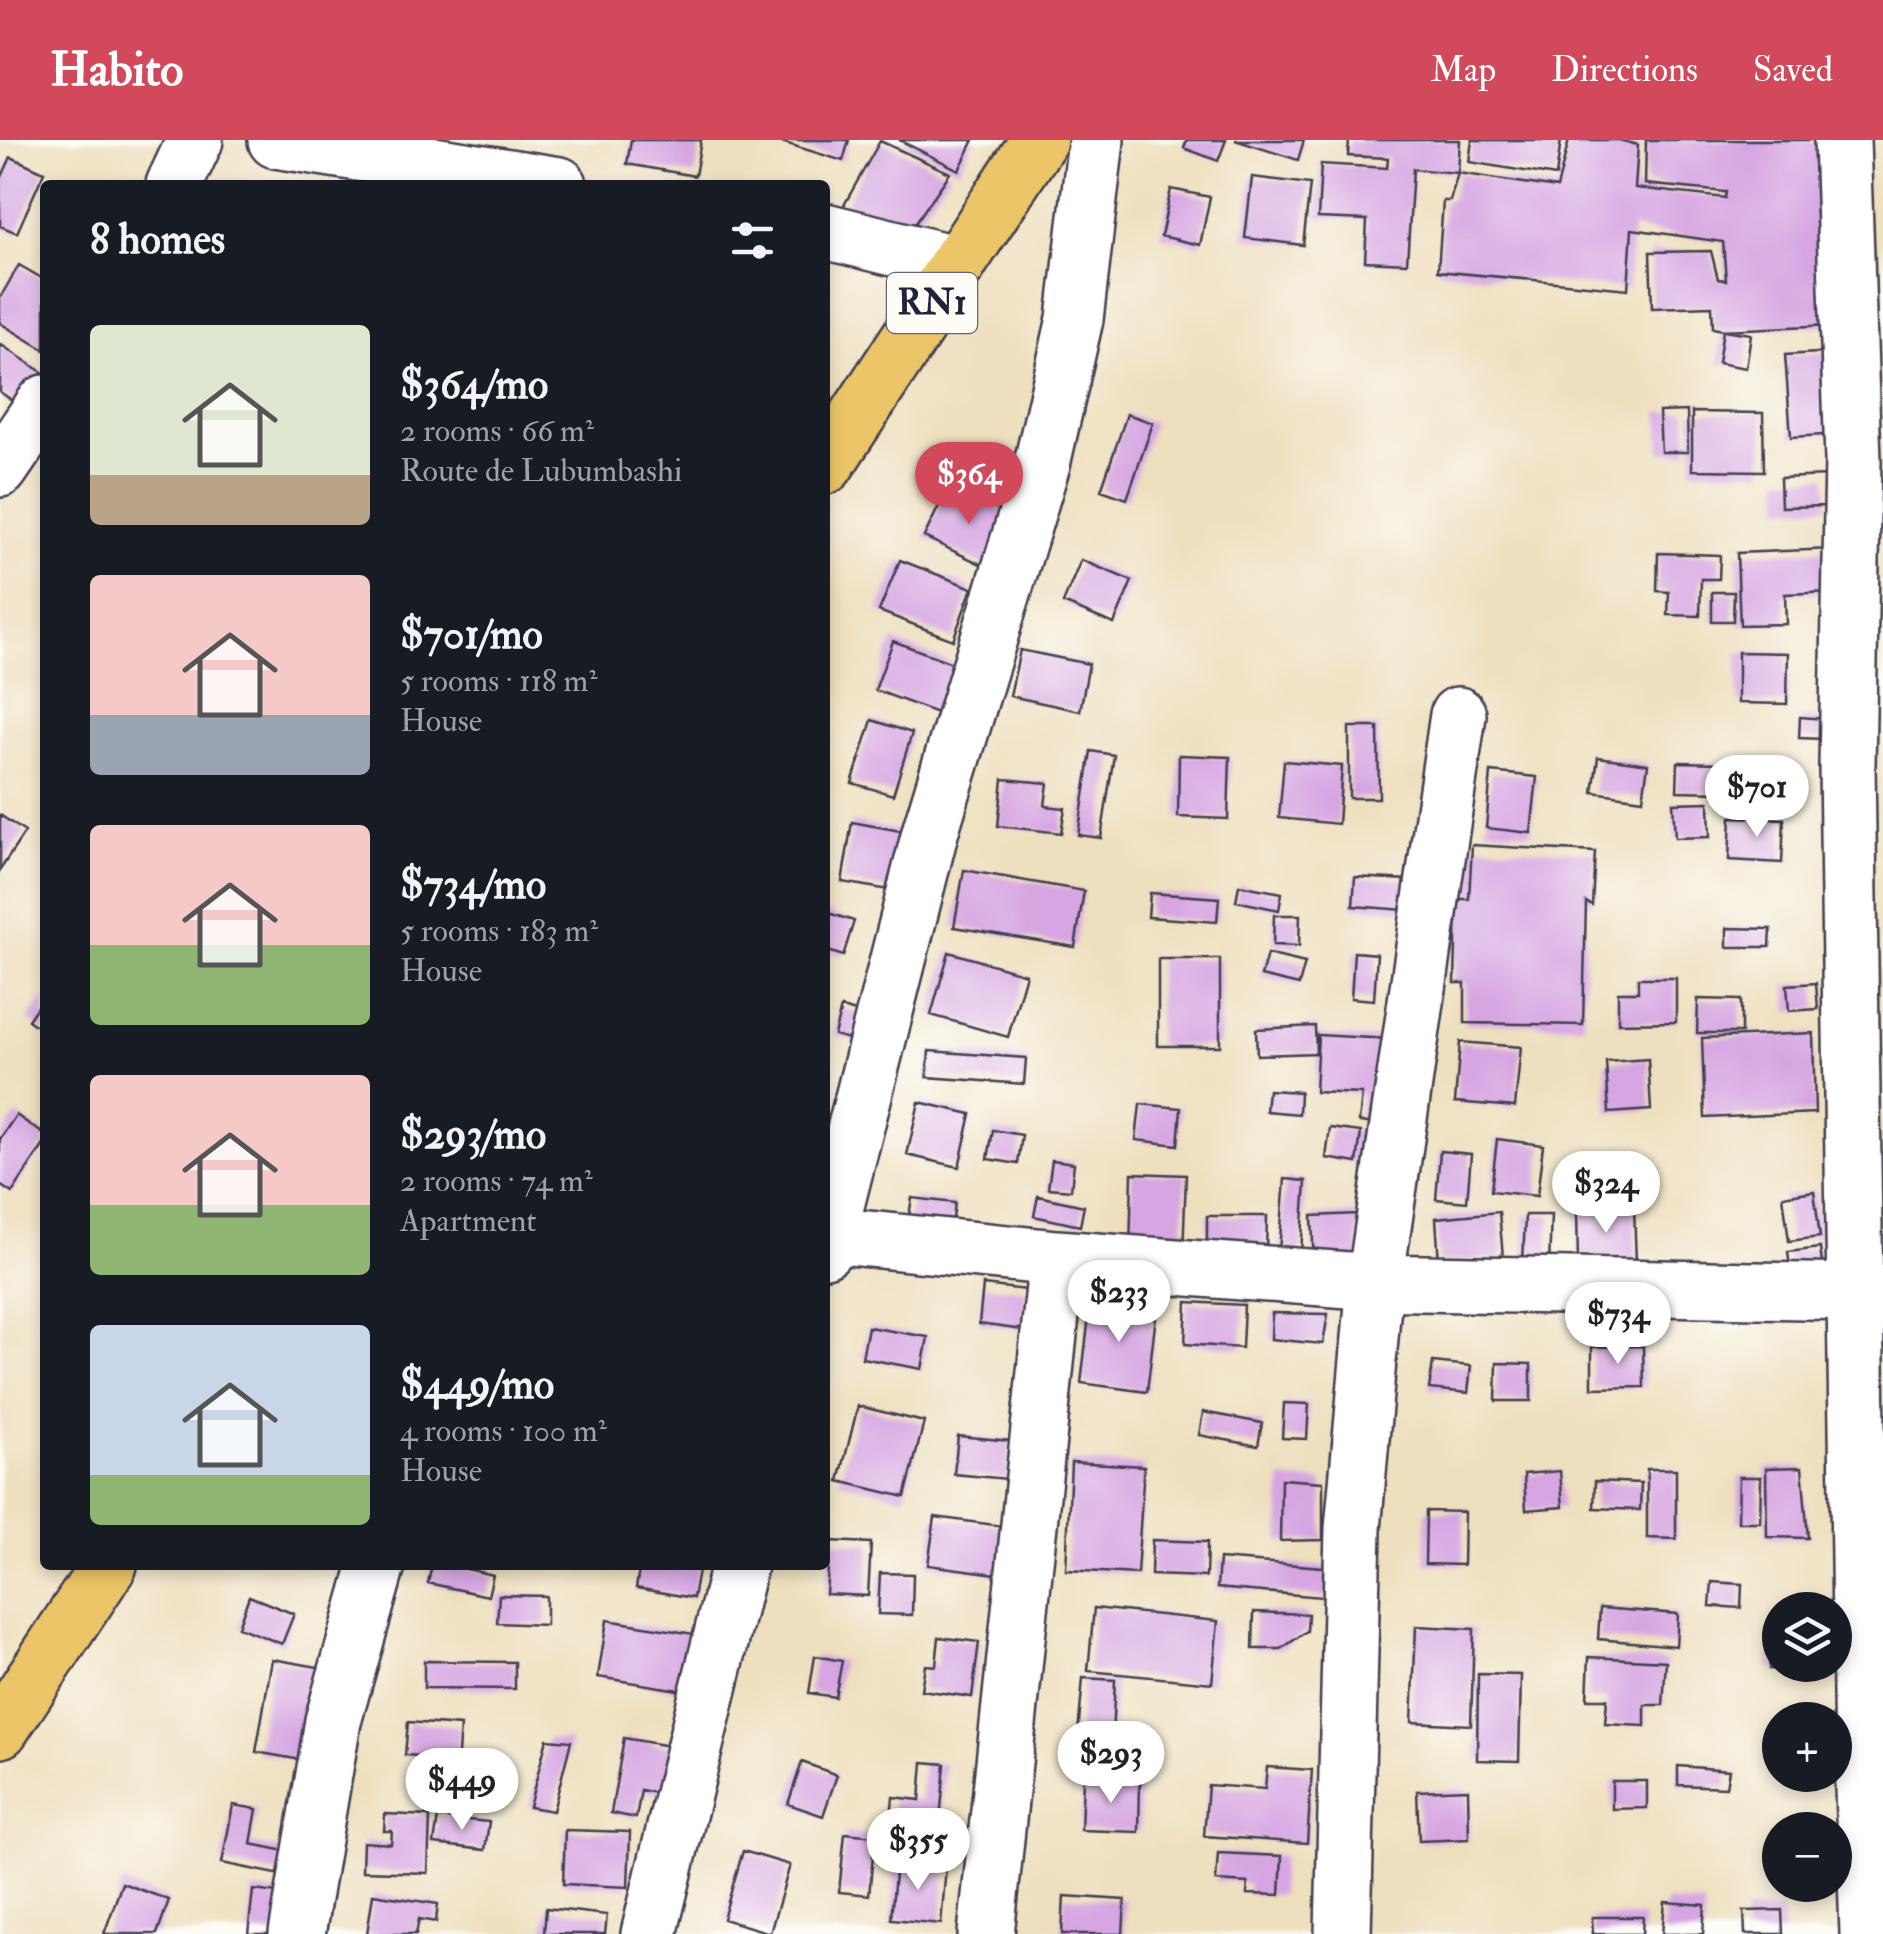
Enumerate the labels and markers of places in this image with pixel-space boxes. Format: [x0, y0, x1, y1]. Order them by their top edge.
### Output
pin: $364 [910, 442, 1028, 527]
pin: $701 [1698, 755, 1816, 840]
pin: $324 [1547, 1151, 1665, 1236]
pin: $233 [1060, 1260, 1178, 1345]
pin: $734 [1559, 1282, 1677, 1367]
pin: $293 [1052, 1721, 1170, 1806]
pin: $449 [403, 1748, 521, 1833]
pin: $355 [859, 1808, 977, 1893]

